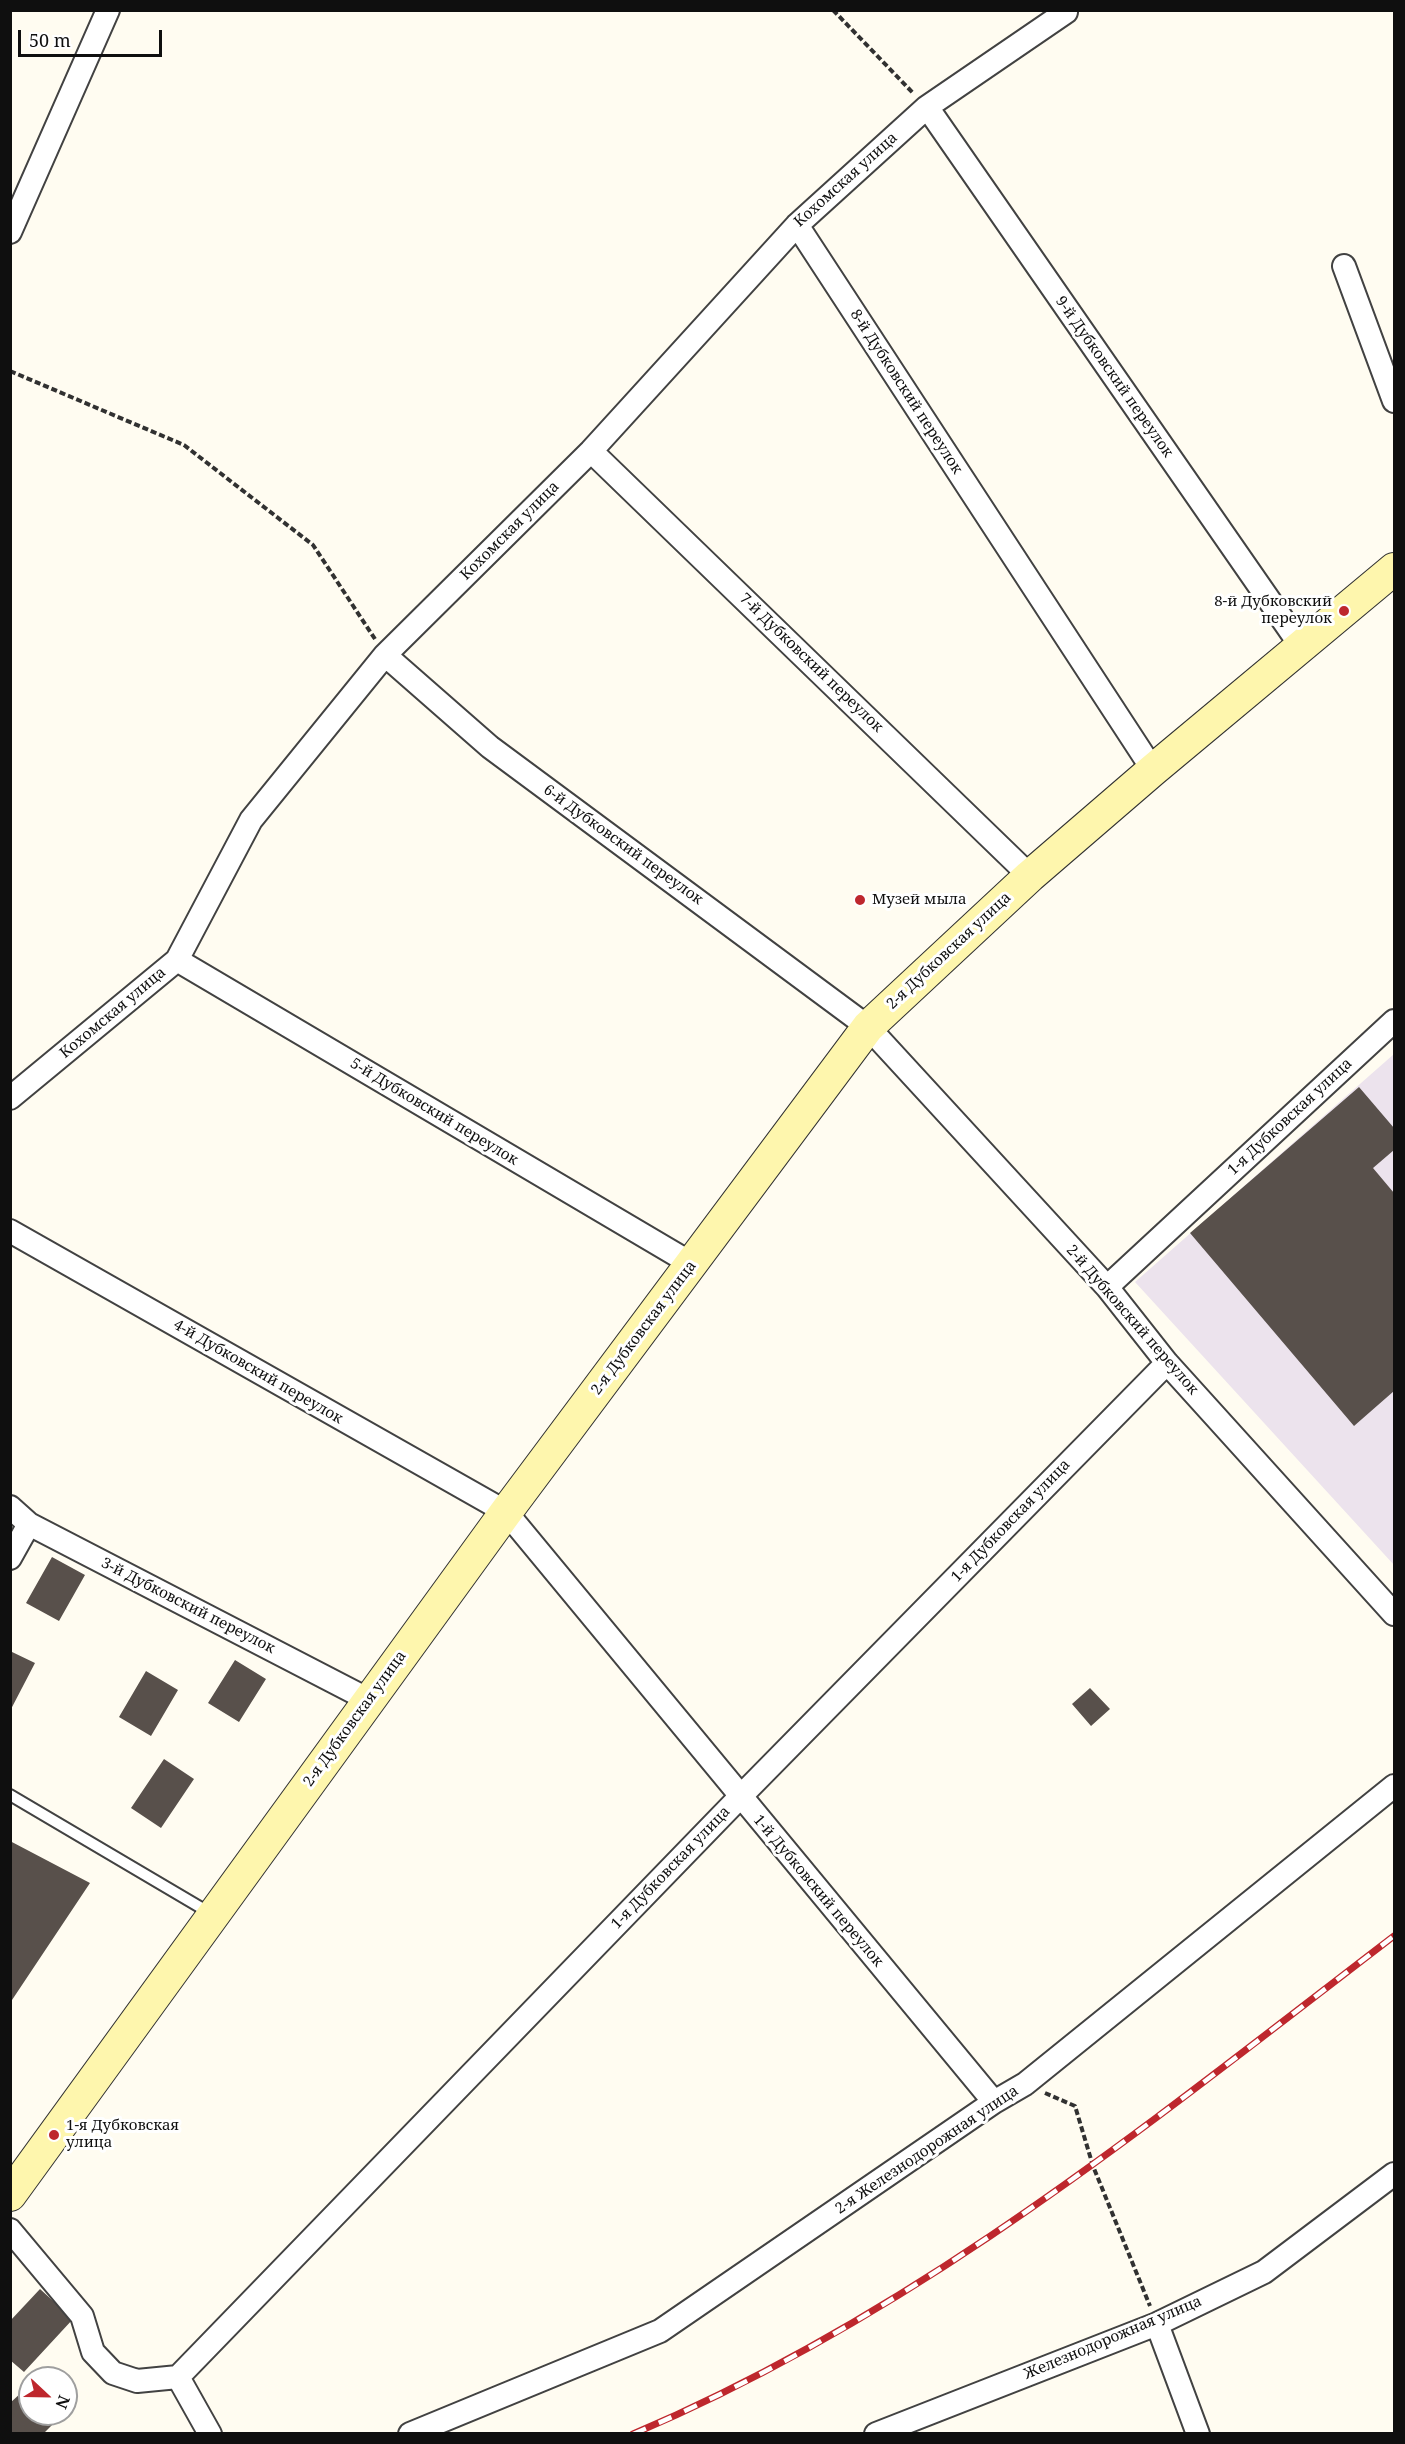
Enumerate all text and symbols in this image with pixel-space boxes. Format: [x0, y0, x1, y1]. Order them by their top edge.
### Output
scale bar [21, 18, 165, 56]
text: 50 m [29, 28, 71, 52]
street label: Кохомская улица [791, 129, 901, 231]
street label: 9-й Дубковский переулок [1051, 293, 1177, 461]
street label: 8-й Дубковский переулок [846, 306, 966, 478]
street label: Кохомская улица [457, 478, 563, 584]
street label: 7-й Дубковский переулок [736, 590, 886, 736]
place label: 8-й Дубковский переулок [1214, 593, 1332, 628]
marker: 8-й Дубковский переулок [1337, 604, 1351, 618]
street label: 6-й Дубковский переулок [540, 781, 706, 909]
street label: 2-я Дубковская улица [883, 889, 1015, 1013]
place label: Музей мыла [872, 891, 966, 909]
marker: Музей мыла [853, 893, 867, 907]
street label: Кохомская улица [56, 964, 170, 1062]
street label: 5-й Дубковский переулок [347, 1055, 521, 1169]
street label: 1-я Дубковская улица [1224, 1055, 1356, 1179]
street label: 2-й Дубковский переулок [1062, 1241, 1202, 1399]
street label: 2-я Дубковская улица [588, 1257, 700, 1399]
street label: 4-й Дубковский переулок [170, 1316, 346, 1428]
street label: 1-я Дубковская улица [948, 1456, 1074, 1586]
street label: 3-й Дубковский переулок [98, 1554, 278, 1658]
street label: 2-я Дубковская улица [300, 1648, 410, 1790]
street label: 1-я Дубковская улица [608, 1803, 734, 1933]
street label: 1-й Дубковский переулок [749, 1811, 887, 1971]
street label: 2-я Железнодорожная улица [832, 2082, 1022, 2218]
place label: 1-я Дубковская улица [66, 2117, 179, 2152]
marker: 1-я Дубковская улица [47, 2128, 61, 2142]
street label: Железнодорожная улица [1021, 2292, 1205, 2384]
north arrow [18, 2366, 78, 2426]
text: N [50, 2392, 75, 2412]

